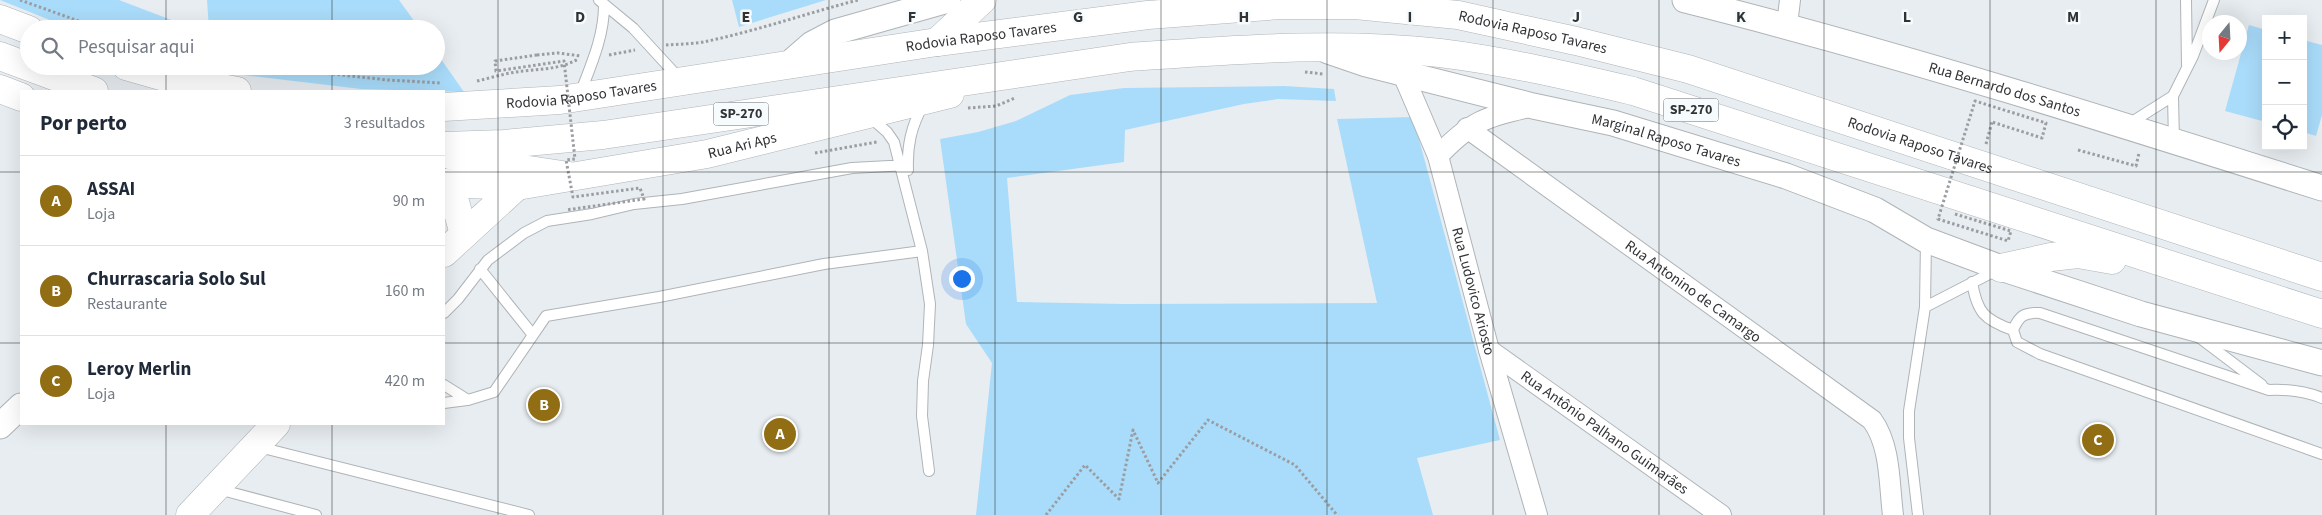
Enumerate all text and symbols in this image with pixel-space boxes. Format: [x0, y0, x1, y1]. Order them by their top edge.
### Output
street label: Rodovia Raposo Tavares [1457, 5, 1609, 59]
text: D [575, 6, 585, 28]
text: E [742, 6, 750, 28]
text: F [908, 6, 916, 28]
text: G [1073, 6, 1083, 28]
text: H [1239, 6, 1249, 28]
text: I [1408, 6, 1412, 28]
text: J [1572, 6, 1580, 28]
text: K [1736, 6, 1746, 28]
text: L [1903, 6, 1911, 28]
text: M [2067, 6, 2079, 28]
north arrow [2202, 15, 2247, 60]
map controls [2262, 15, 2307, 150]
button: + [2262, 15, 2307, 60]
street label: Rodovia Raposo Tavares [904, 16, 1058, 57]
search box [20, 20, 445, 75]
icon: search [38, 34, 66, 62]
text: Pesquisar aqui [78, 34, 194, 61]
street label: Rua Bernardo dos Santos [1926, 57, 2083, 122]
button: − [2262, 60, 2307, 105]
street label: Rodovia Raposo Tavares [505, 75, 658, 114]
road number: SP-270 [1664, 98, 1718, 122]
road number: SP-270 [714, 102, 768, 126]
button: locate [2262, 105, 2307, 150]
text: Por perto [40, 108, 127, 138]
street label: Marginal Raposo Tavares [1590, 108, 1744, 172]
text: 3 resultados [344, 112, 425, 134]
street label: Rodovia Raposo Tavares [1845, 112, 1996, 179]
street label: Rua Ari Aps [706, 127, 779, 164]
text: ASSAI [87, 176, 135, 203]
text: A [51, 190, 61, 212]
text: 90 m [393, 190, 425, 212]
text: Loja [87, 203, 115, 225]
street label: Rua Ludovico Ariosto [1447, 225, 1500, 358]
street label: Rua Antonino de Camargo [1621, 235, 1766, 347]
text: Churrascaria Solo Sul [87, 266, 266, 293]
your location [949, 266, 975, 292]
text: B [51, 280, 61, 302]
text: 160 m [385, 280, 425, 302]
text: Restaurante [87, 293, 167, 315]
text: Leroy Merlin [87, 356, 191, 383]
street label: Rua Antônio Palhano Guimarães [1517, 365, 1693, 499]
text: C [51, 370, 61, 392]
text: 420 m [385, 370, 425, 392]
text: Loja [87, 383, 115, 405]
pin: B [528, 386, 560, 424]
pin: A [764, 415, 796, 453]
pin: C [2082, 421, 2114, 459]

